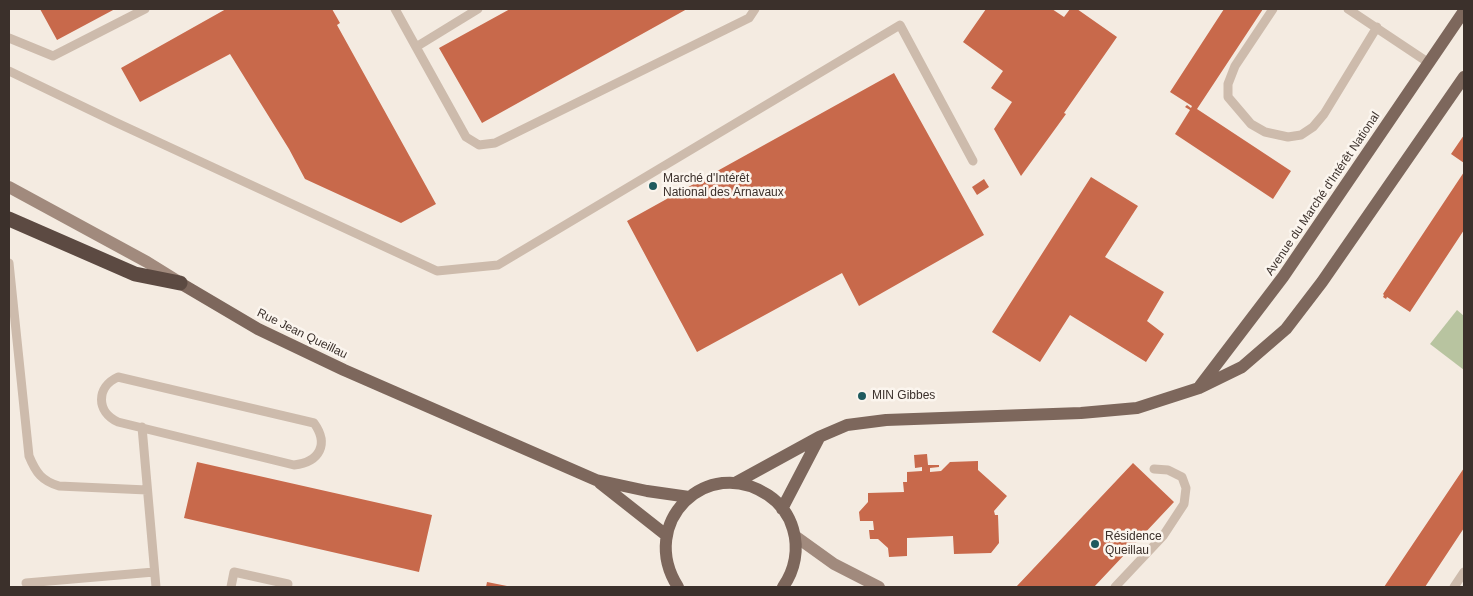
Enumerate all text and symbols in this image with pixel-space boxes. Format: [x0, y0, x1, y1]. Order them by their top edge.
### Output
street label: Avenue du Marché d'Intérêt National [1263, 109, 1383, 279]
place label: Marché d'Intérêt National des Arnavaux [663, 172, 784, 200]
marker: Marché d'Intérêt National des Arnavaux [647, 180, 659, 192]
street label: Rue Jean Queillau [254, 306, 350, 362]
place label: MIN Gibbes [872, 389, 935, 403]
marker: MIN Gibbes [856, 390, 868, 402]
place label: Résidence Queillau [1105, 530, 1162, 558]
marker: Résidence Queillau [1089, 538, 1101, 550]

